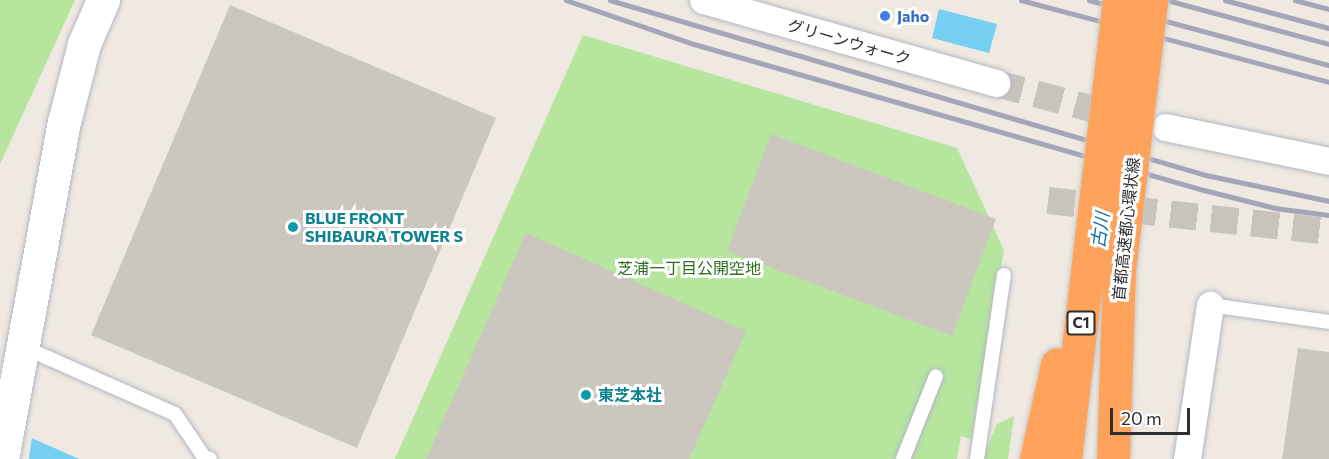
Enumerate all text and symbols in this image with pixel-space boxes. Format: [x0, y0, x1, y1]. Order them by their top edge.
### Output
place label: Jaho [897, 6, 929, 26]
marker: Jaho [878, 9, 892, 23]
street label: グリーンウォーク [785, 15, 913, 69]
street label: 首都高速都心環状線 [1109, 156, 1143, 302]
place label: BLUE FRONT SHIBAURA TOWER S [305, 208, 463, 246]
water label: 古川 [1087, 211, 1113, 249]
marker: BLUE FRONT SHIBAURA TOWER S [286, 220, 300, 234]
park label: 芝浦一丁目公開空地 [617, 258, 761, 278]
road number: C1 [1066, 311, 1096, 335]
place label: 東芝本社 [598, 385, 662, 405]
marker: 東芝本社 [579, 388, 593, 402]
scale bar [1113, 396, 1192, 434]
text: 20 m [1121, 407, 1162, 429]

